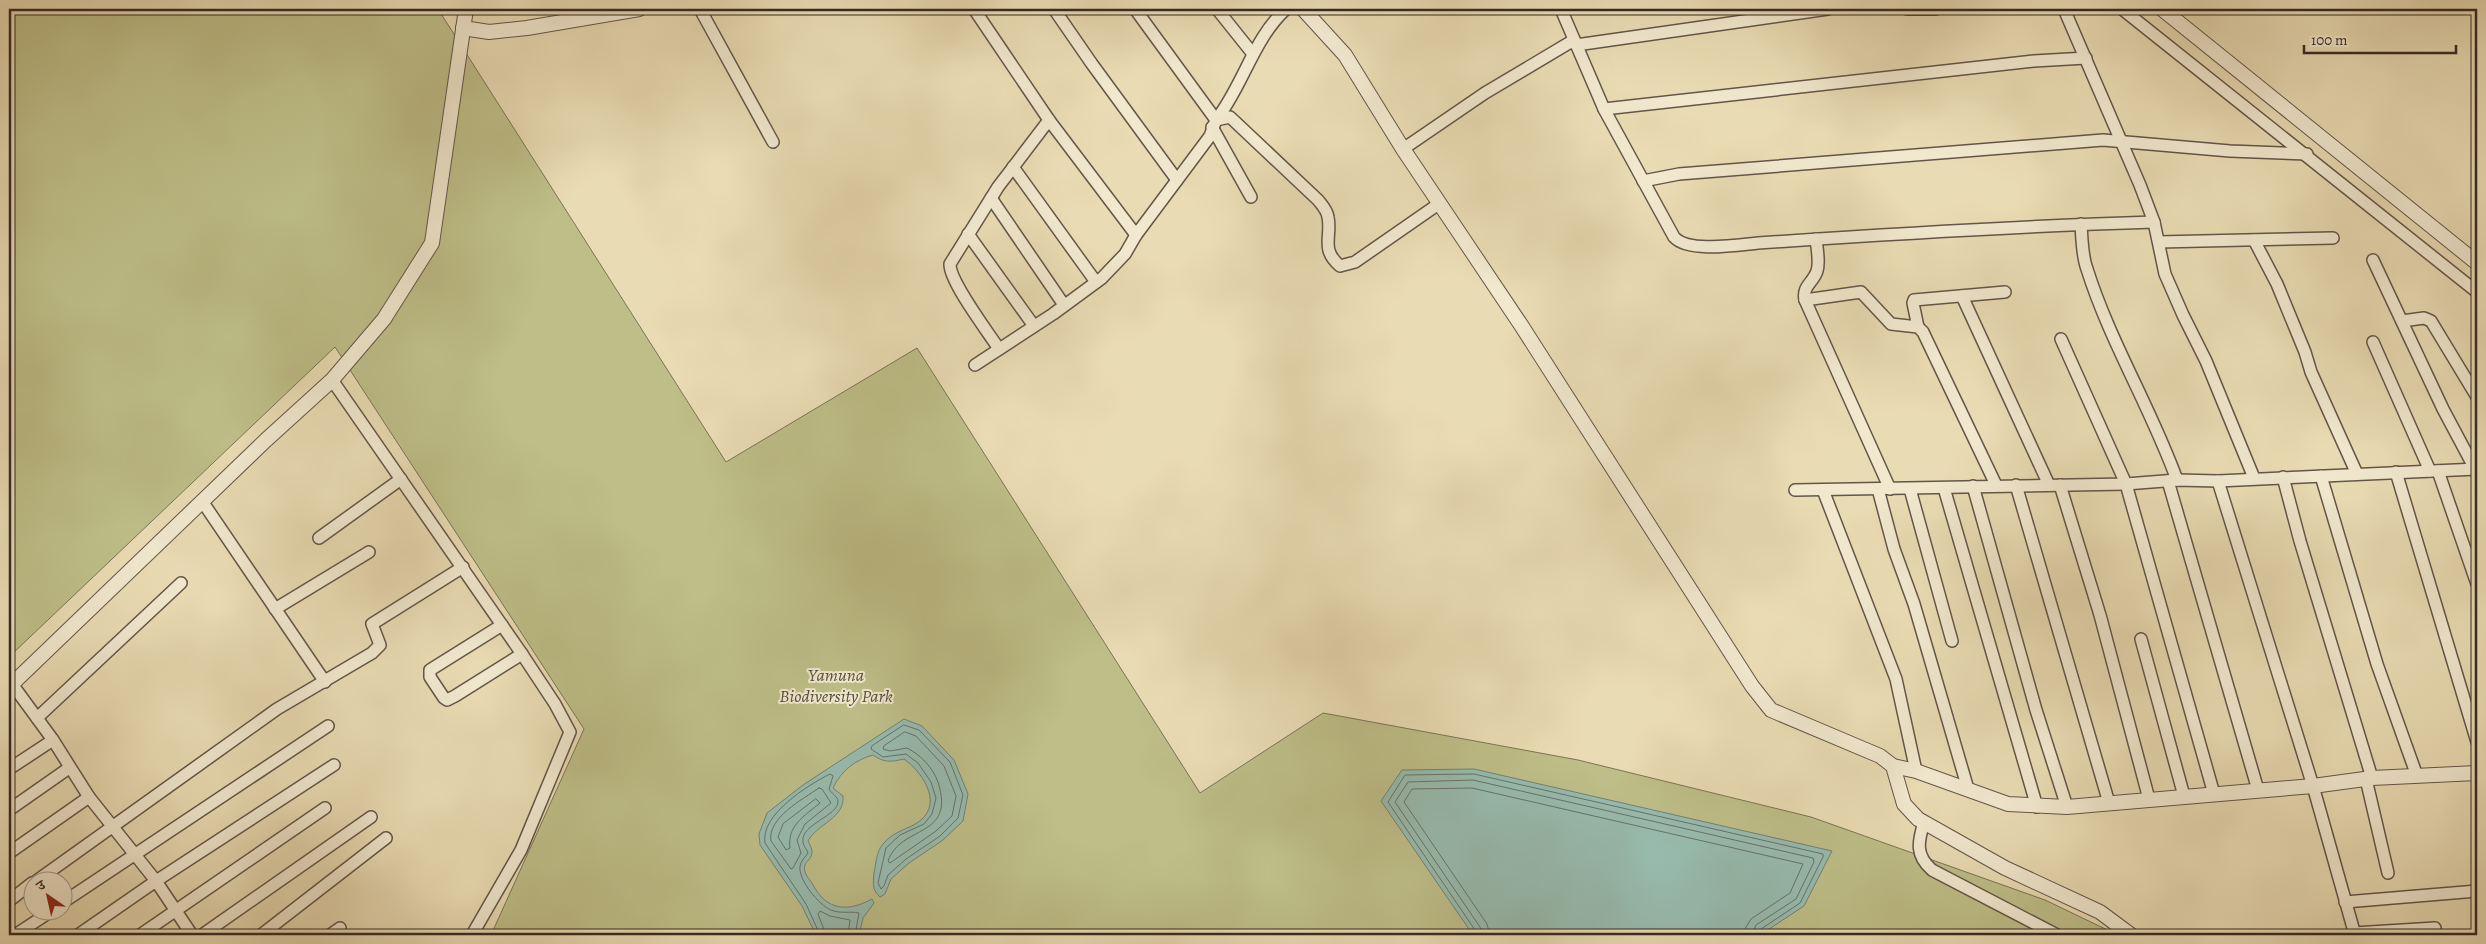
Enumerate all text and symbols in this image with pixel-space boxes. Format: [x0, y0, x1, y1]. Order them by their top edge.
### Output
scale bar [2304, 22, 2456, 54]
text: 100 m [2311, 30, 2348, 50]
park label: Yamuna Biodiversity Park [779, 663, 893, 708]
north arrow [22, 872, 72, 922]
text: उ [32, 875, 50, 896]

